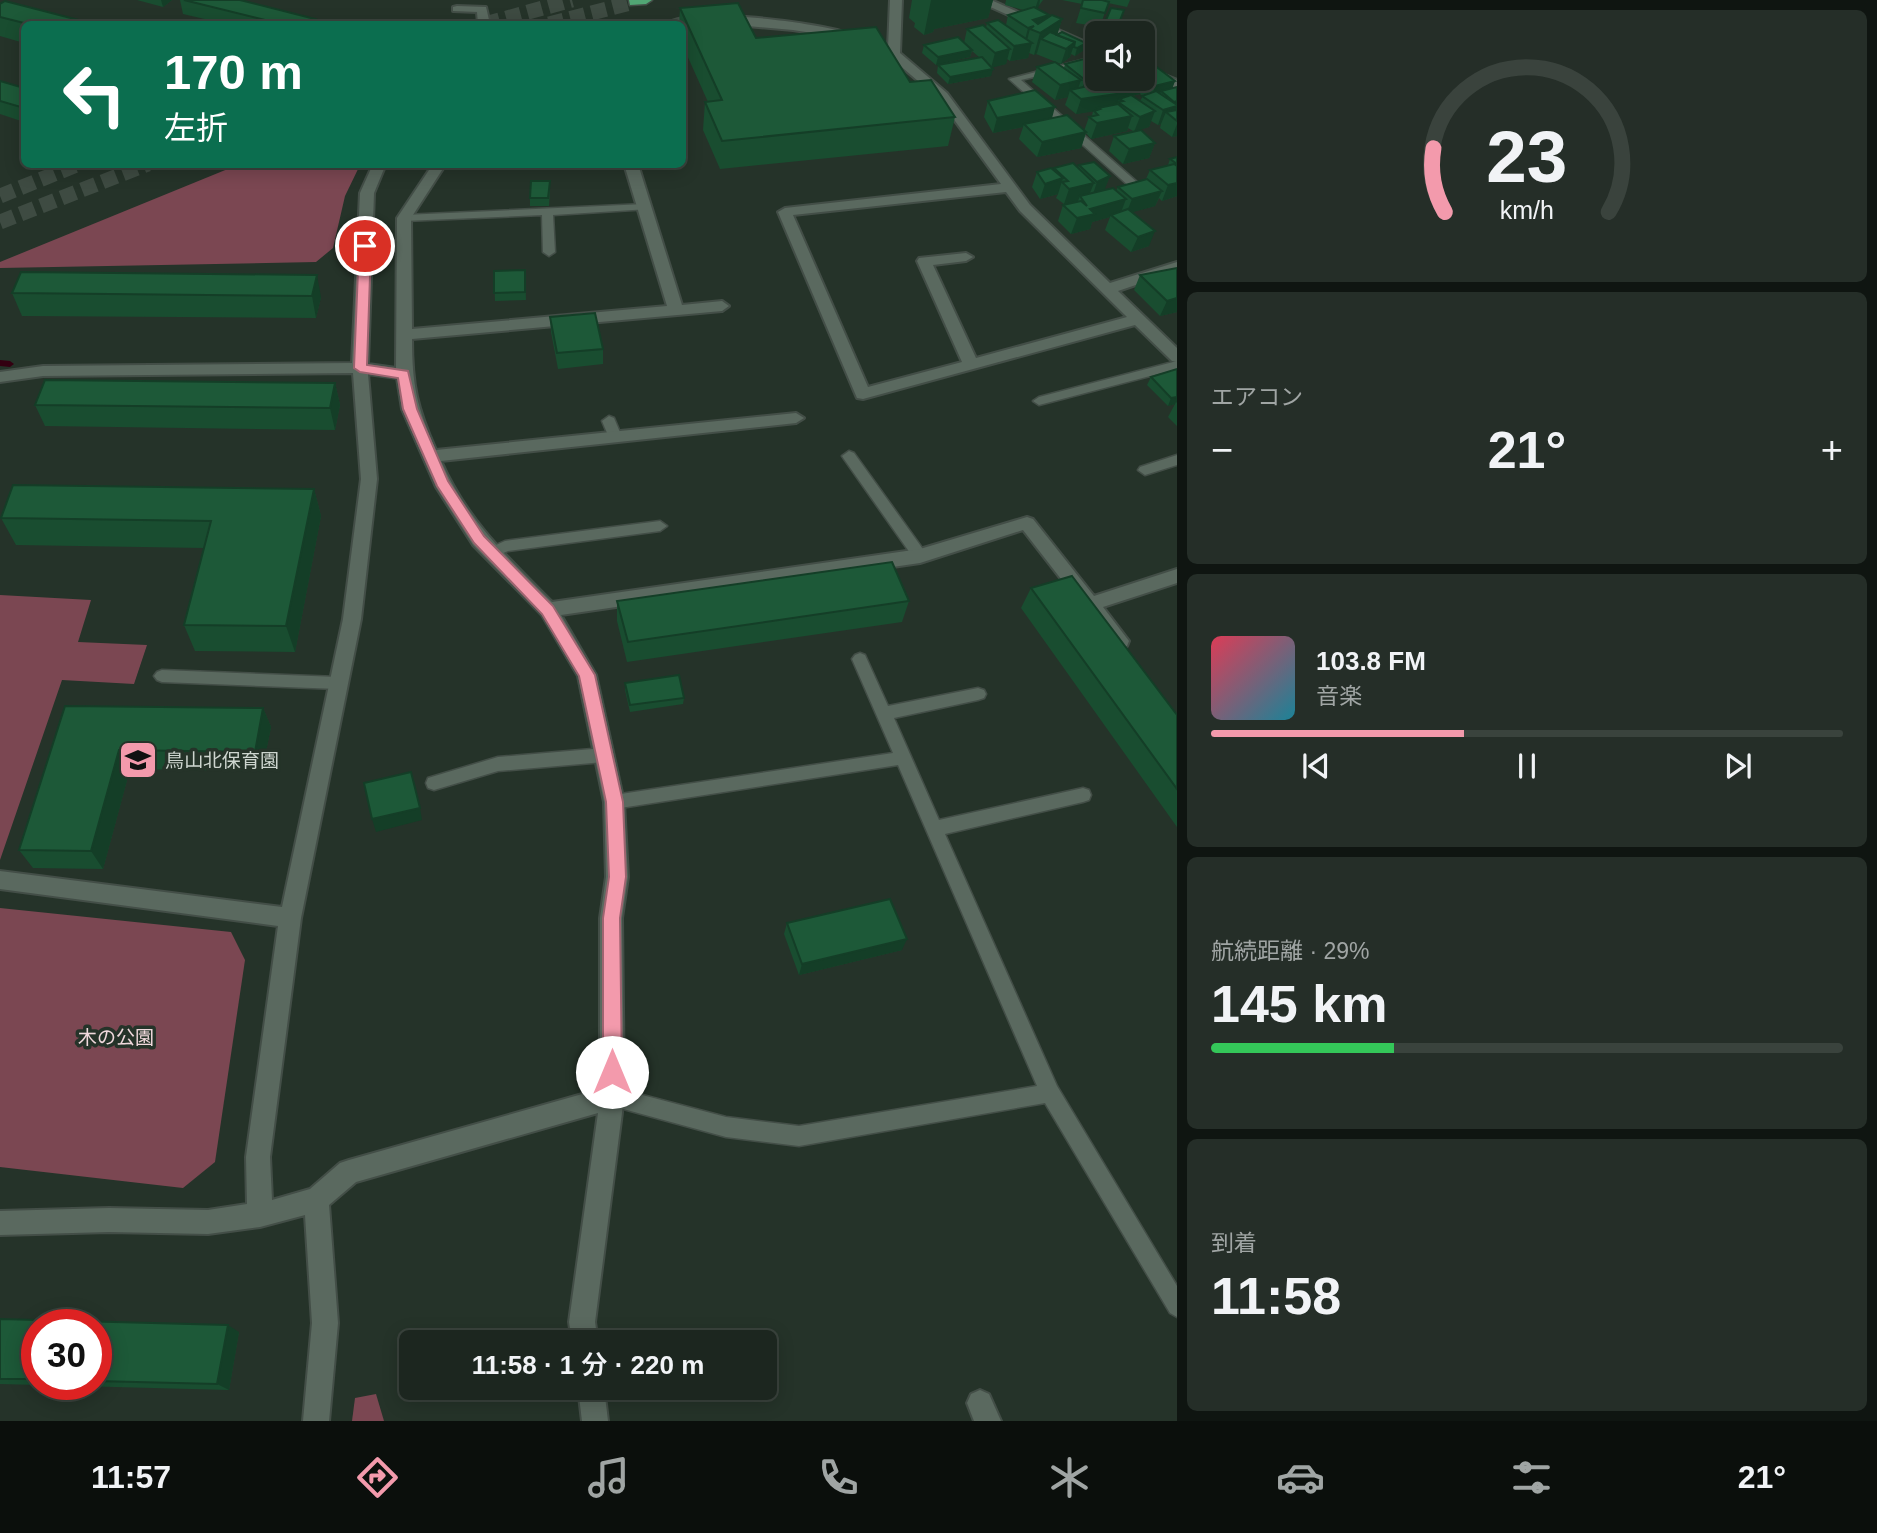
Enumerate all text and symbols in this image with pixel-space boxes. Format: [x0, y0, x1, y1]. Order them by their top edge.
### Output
map controls [1085, 21, 1155, 91]
button: sound [1085, 21, 1155, 91]
text: 170 m [164, 45, 303, 99]
icon: left [49, 49, 140, 140]
text: 左折 [164, 110, 228, 146]
text: 23 [1487, 116, 1567, 197]
text: km/h [1500, 196, 1554, 224]
pin [335, 216, 395, 276]
icon: arrive [346, 227, 384, 265]
text: エアコン [1211, 384, 1303, 410]
text: 21° [1488, 421, 1566, 479]
text: − [1211, 429, 1233, 471]
text: + [1821, 429, 1843, 471]
text: 103.8 FM [1316, 646, 1426, 676]
text: 音楽 [1316, 683, 1362, 709]
school or university icon: 鳥山北保育園 [117, 739, 159, 781]
icon: previous [1297, 747, 1335, 785]
icon: pause [1508, 747, 1546, 785]
icon: next [1719, 747, 1757, 785]
place label: 鳥山北保育園 [165, 750, 279, 771]
text: 航続距離 · 29% [1211, 938, 1369, 964]
text: 145 km [1211, 975, 1387, 1033]
park label: 木の公園 [78, 1027, 154, 1048]
position arrow [575, 1035, 649, 1109]
text: 到着 [1211, 1230, 1257, 1256]
text: 11:58 [1211, 1267, 1341, 1325]
speed limit sign: 30 [21, 1309, 112, 1400]
text: 11:58 · 1 分 · 220 m [472, 1350, 704, 1380]
icon: directions [353, 1453, 402, 1502]
icon: music [584, 1453, 633, 1502]
icon: phone [814, 1453, 863, 1502]
icon: climate [1045, 1453, 1094, 1502]
icon: car [1276, 1453, 1325, 1502]
icon: filters [1507, 1453, 1556, 1502]
text: 11:57 [91, 1459, 171, 1495]
text: 21° [1738, 1459, 1786, 1495]

